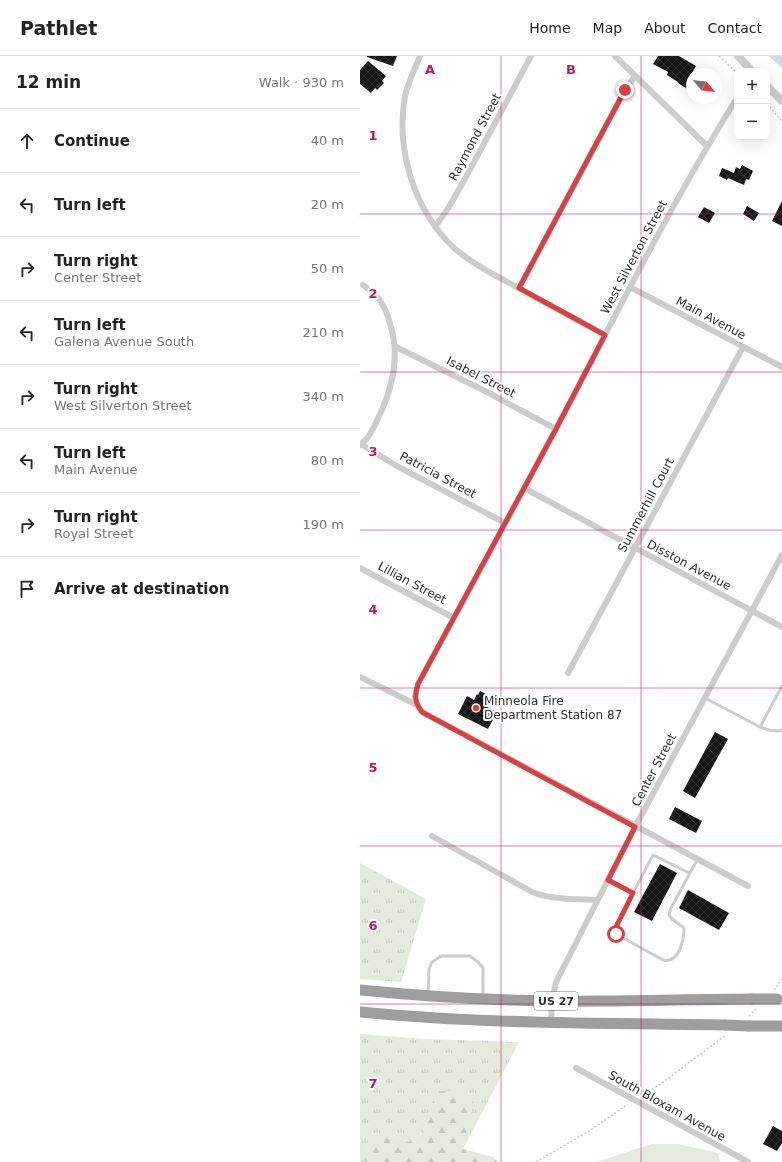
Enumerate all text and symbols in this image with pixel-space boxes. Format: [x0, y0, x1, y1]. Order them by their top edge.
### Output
text: Pathlet [20, 17, 97, 39]
text: Home [529, 20, 571, 36]
text: Map [593, 20, 622, 36]
text: About [644, 20, 686, 36]
text: Contact [708, 20, 762, 36]
text: A [425, 62, 435, 77]
text: B [566, 62, 576, 77]
north arrow [686, 68, 722, 104]
map controls [734, 68, 770, 140]
button: + [734, 68, 770, 104]
text: 12 min [16, 72, 81, 92]
text: Walk · 930 m [259, 75, 344, 90]
route end [616, 81, 634, 99]
street label: Raymond Street [446, 91, 504, 183]
button: − [734, 104, 770, 140]
text: 1 [368, 128, 378, 143]
icon: ahead [16, 130, 38, 152]
text: Continue [54, 132, 130, 150]
text: 40 m [311, 133, 344, 148]
icon: left [16, 194, 38, 216]
text: Turn left [54, 196, 126, 214]
text: 20 m [311, 197, 344, 212]
street label: West Silverton Street [598, 197, 670, 316]
text: Turn right [54, 252, 138, 270]
icon: right [16, 258, 38, 280]
text: 50 m [311, 261, 344, 276]
text: Center Street [54, 270, 141, 285]
text: 2 [368, 286, 378, 301]
street label: Main Avenue [674, 294, 748, 342]
text: Turn left [54, 316, 126, 334]
icon: left [16, 322, 38, 344]
text: 210 m [302, 325, 344, 340]
text: Galena Avenue South [54, 334, 194, 349]
street label: Isabel Street [444, 354, 518, 401]
text: Turn right [54, 380, 138, 398]
icon: right [16, 386, 38, 408]
text: 340 m [302, 389, 344, 404]
text: West Silverton Street [54, 398, 192, 413]
text: Turn left [54, 444, 126, 462]
text: 3 [368, 444, 378, 459]
street label: Patricia Street [397, 449, 479, 501]
icon: left [16, 450, 38, 472]
text: 80 m [311, 453, 344, 468]
street label: Summerhill Court [615, 455, 677, 555]
text: Main Avenue [54, 462, 137, 477]
text: Turn right [54, 508, 138, 526]
icon: right [16, 514, 38, 536]
text: 190 m [302, 517, 344, 532]
text: Royal Street [54, 526, 133, 541]
street label: Disston Avenue [645, 537, 733, 593]
street label: Lillian Street [375, 559, 449, 607]
icon: arrive [16, 578, 38, 600]
text: Arrive at destination [54, 580, 229, 598]
text: 4 [368, 602, 378, 617]
place label: Minneola Fire Department Station 87 [484, 694, 622, 722]
marker: Minneola Fire Department Station 87 [471, 703, 481, 713]
street label: Center Street [629, 731, 679, 809]
text: 5 [368, 760, 378, 775]
text: 6 [368, 918, 378, 933]
route start [607, 925, 625, 943]
road number: US 27 [534, 992, 578, 1010]
street label: South Bloxam Avenue [606, 1068, 728, 1144]
text: 7 [368, 1076, 378, 1091]

